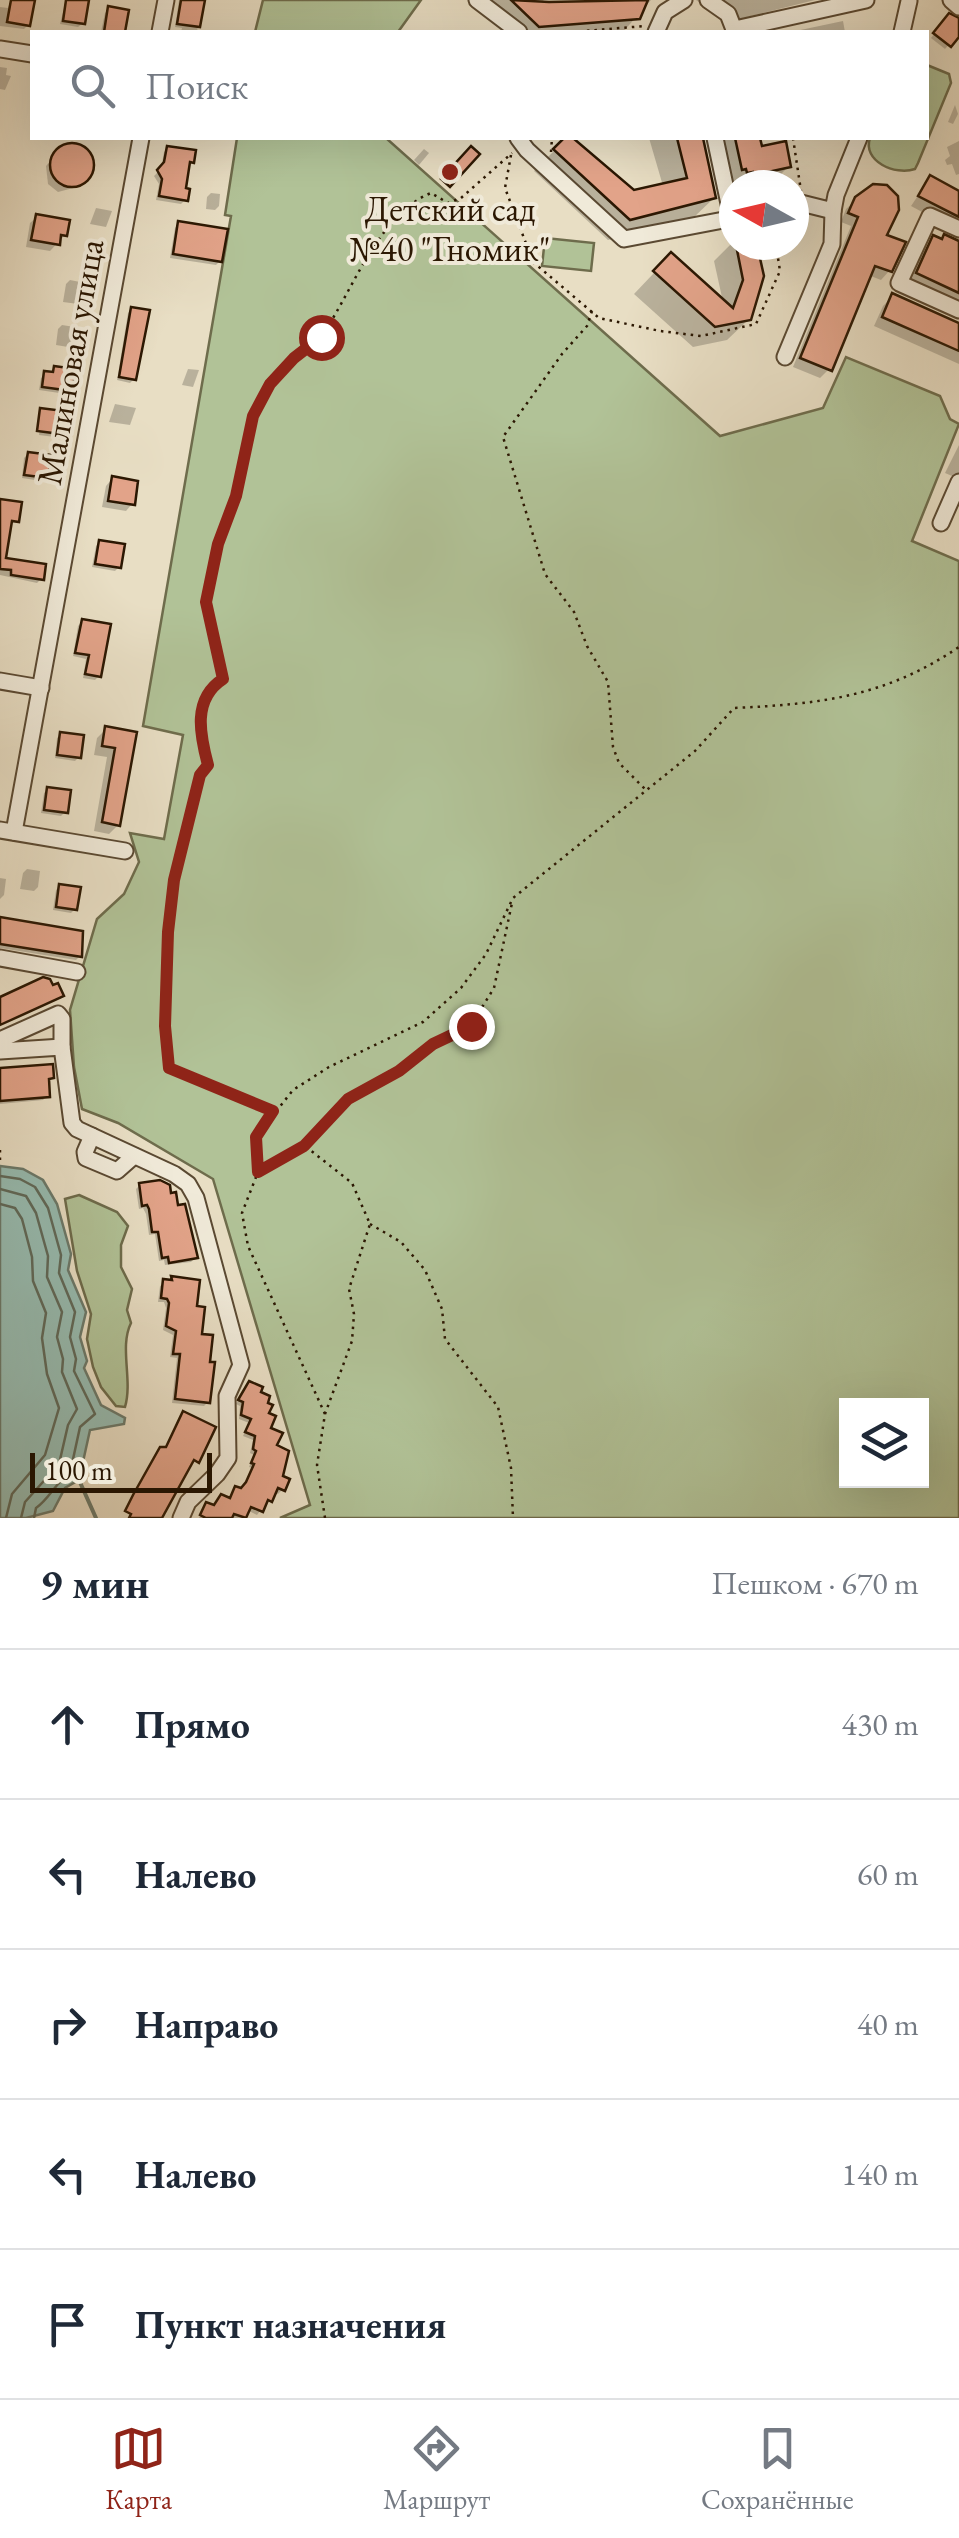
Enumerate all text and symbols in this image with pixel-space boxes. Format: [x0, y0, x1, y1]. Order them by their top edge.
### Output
search box [30, 30, 929, 140]
icon: search [65, 58, 120, 113]
text: Поиск [145, 61, 248, 110]
marker: Детский сад №40 "Гномик" [439, 161, 461, 183]
north arrow [719, 170, 809, 260]
place label: Детский сад №40 "Гномик" [350, 186, 550, 271]
street label: Малиновая улица [26, 235, 114, 489]
route start [299, 315, 345, 361]
route end [449, 1004, 495, 1050]
map controls [839, 1398, 929, 1488]
button: layers [839, 1398, 929, 1488]
scale bar [30, 1448, 212, 1492]
text: 100 m [45, 1452, 113, 1488]
text: 9 мин [40, 1556, 149, 1611]
text: Пешком · 670 m [711, 1562, 919, 1604]
icon: ahead [40, 1697, 95, 1752]
text: Прямо [135, 1700, 250, 1749]
text: 430 m [842, 1703, 919, 1745]
icon: left [40, 1847, 95, 1902]
text: Налево [135, 1850, 256, 1899]
text: 60 m [857, 1853, 919, 1895]
icon: right [40, 1997, 95, 2052]
text: Направо [135, 2000, 278, 2049]
text: 40 m [857, 2003, 919, 2045]
icon: left [40, 2147, 95, 2202]
text: Налево [135, 2150, 256, 2199]
text: 140 m [842, 2153, 919, 2195]
icon: arrive [40, 2297, 95, 2352]
text: Пункт назначения [135, 2300, 446, 2349]
tab: Карта [105, 2421, 172, 2517]
tab: Маршрут [383, 2421, 490, 2517]
tab: Сохранённые [701, 2421, 854, 2517]

